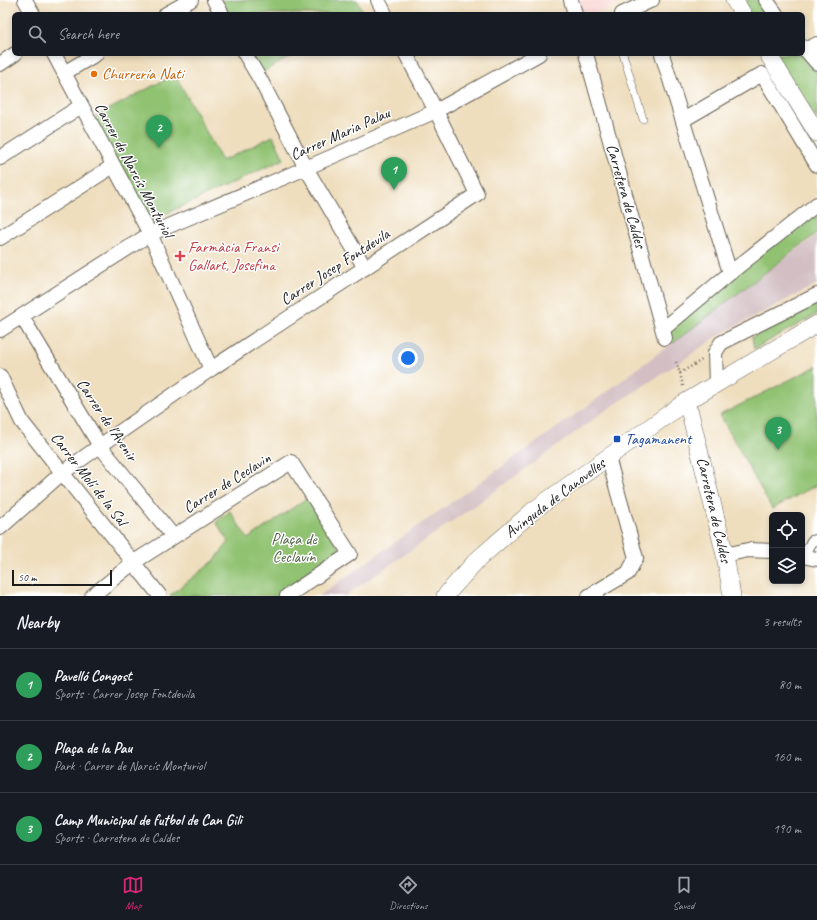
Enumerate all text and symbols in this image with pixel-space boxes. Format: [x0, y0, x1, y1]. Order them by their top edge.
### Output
search box [12, 12, 805, 56]
icon: search [26, 23, 48, 45]
text: Search here [58, 25, 119, 44]
place label: Churrería Nati [102, 64, 186, 84]
marker: Churrería Nati [89, 69, 99, 79]
street label: Carrer de Narcís Monturiol [90, 99, 179, 244]
street label: Carrer Maria Palau [287, 103, 394, 165]
pin: 2 [146, 115, 172, 148]
street label: Carretera de Caldes [602, 142, 651, 252]
pin: 1 [381, 157, 407, 190]
street label: Carrer Josep Fontdevila [277, 223, 395, 310]
place label: Farmàcia Fransi Gallart, Josefina [188, 237, 281, 275]
marker: Farmàcia Fransi Gallart, Josefina [175, 251, 185, 261]
your location [398, 348, 418, 368]
street label: Carrer de l'Avenir [72, 375, 143, 466]
pin: 3 [765, 417, 791, 450]
street label: Carrer Molí de la Sal [46, 428, 134, 532]
place label: Tagamanent [625, 429, 693, 449]
marker: Tagamanent [612, 434, 622, 444]
street label: Carrer de Ceclavin [180, 448, 275, 518]
street label: Avinguda de Canovelles [501, 453, 610, 542]
street label: Carretera de Caldes [692, 455, 736, 566]
map controls [769, 512, 805, 584]
button: locate [769, 512, 805, 548]
park label: Plaça de Ceclavín [271, 529, 318, 567]
button: layers [769, 548, 805, 584]
scale bar [12, 568, 112, 587]
text: 50 m [18, 570, 37, 584]
text: Nearby [16, 612, 59, 633]
text: 3 results [763, 614, 801, 630]
text: Pavelló Congost [54, 667, 132, 686]
text: 1 [26, 677, 32, 693]
text: 80 m [779, 677, 801, 693]
text: Sports · Carrer Josep Fontdevila [54, 686, 195, 702]
text: Plaça de la Pau [54, 739, 132, 758]
text: 2 [26, 749, 32, 765]
text: 160 m [773, 749, 801, 765]
text: Park · Carrer de Narcís Monturiol [54, 758, 205, 774]
text: Camp Municipal de futbol de Can Gili [54, 811, 242, 830]
text: 3 [26, 821, 32, 837]
text: 190 m [773, 821, 801, 837]
text: Sports · Carretera de Caldes [54, 830, 179, 846]
tab: Map [122, 874, 144, 912]
tab: Directions [389, 874, 428, 912]
tab: Saved [673, 874, 695, 912]

